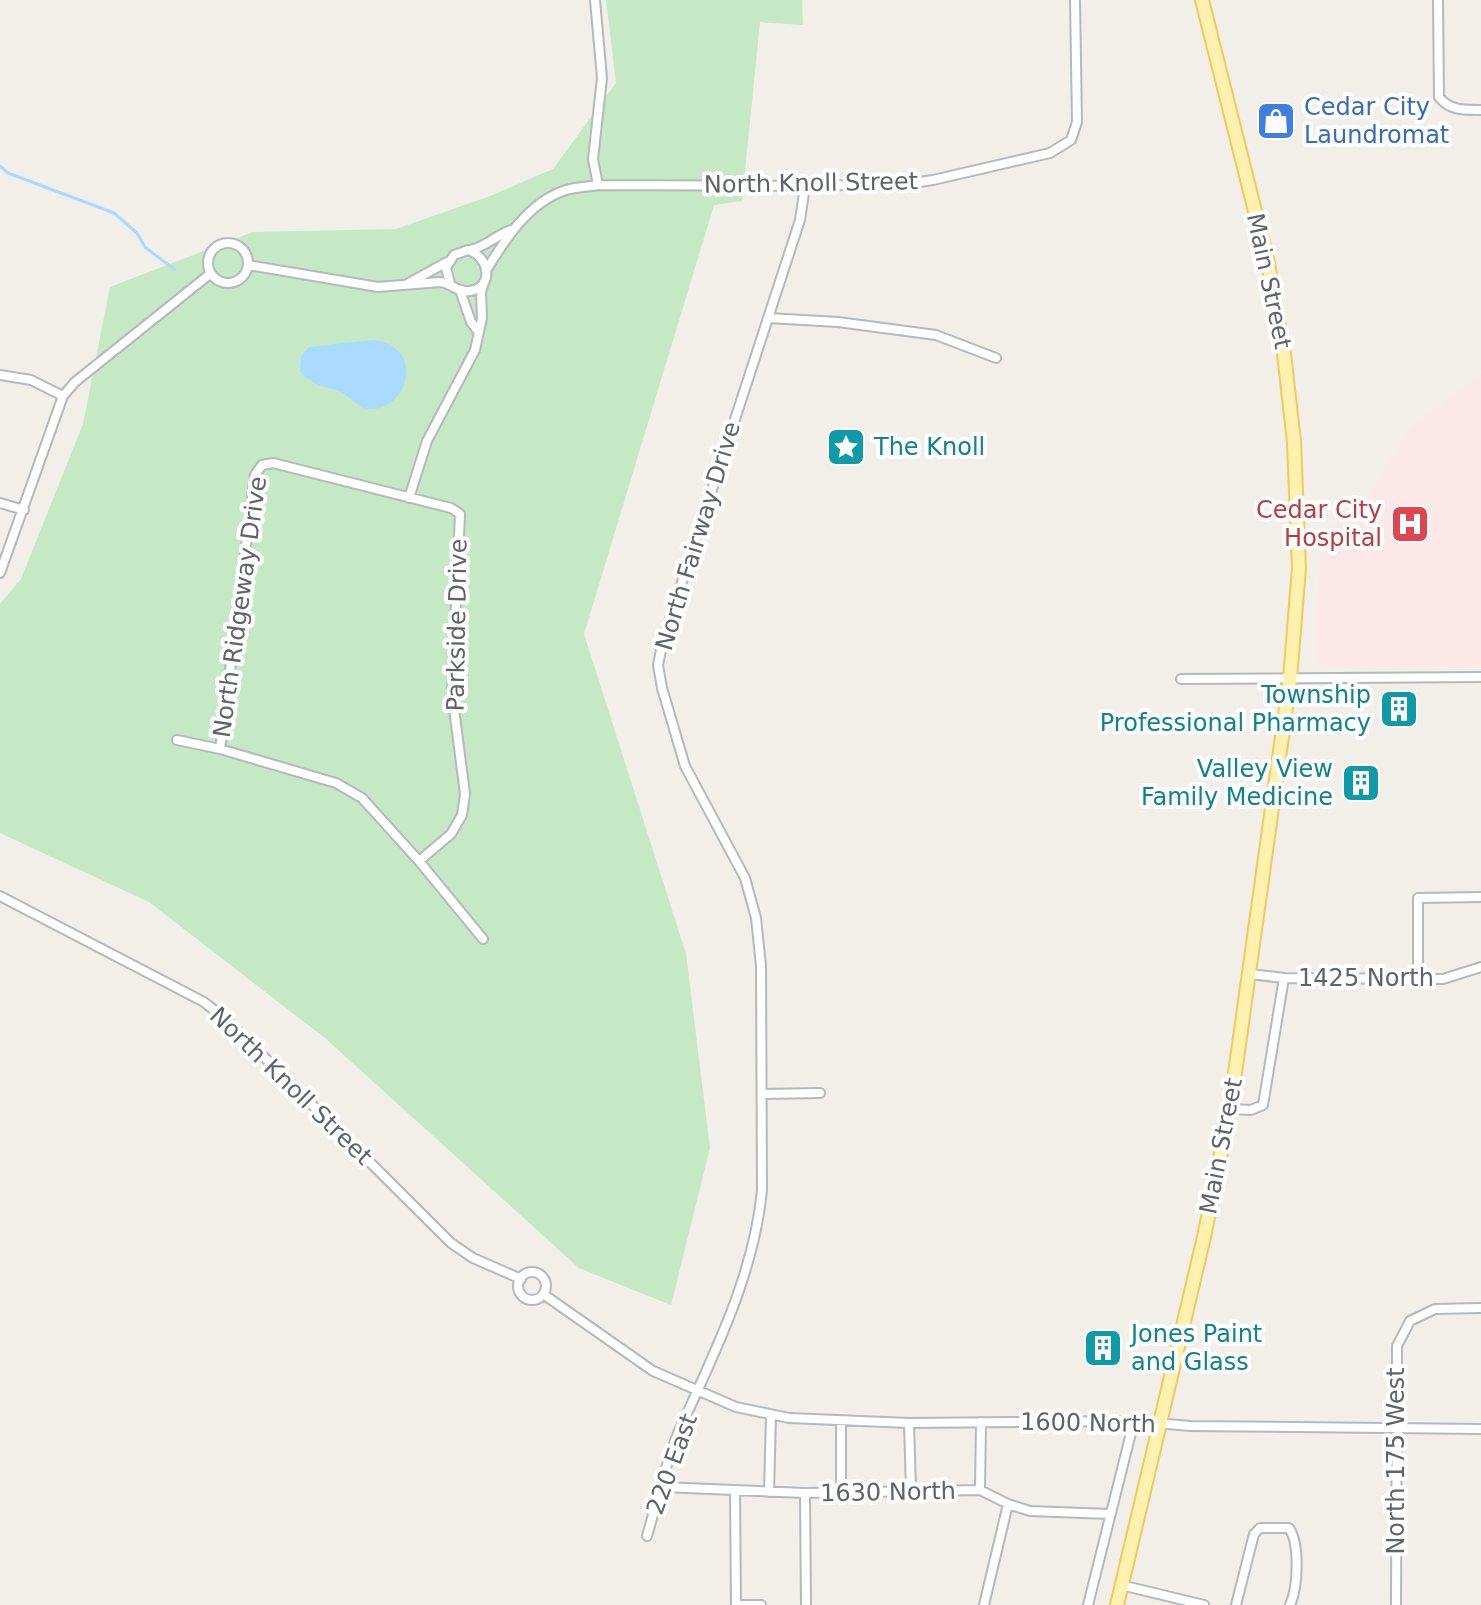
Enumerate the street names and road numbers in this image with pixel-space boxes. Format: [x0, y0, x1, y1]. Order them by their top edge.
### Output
street label: North Knoll Street [704, 167, 918, 199]
street label: Main Street [1241, 211, 1297, 351]
street label: North Fairway Drive [650, 418, 746, 654]
street label: North Ridgeway Drive [208, 475, 272, 739]
street label: Parkside Drive [441, 538, 473, 712]
street label: 1425 North [1298, 964, 1434, 992]
street label: North Knoll Street [204, 1002, 378, 1170]
street label: Main Street [1194, 1076, 1248, 1216]
street label: North 175 West [1382, 1367, 1410, 1555]
street label: 1600 North [1020, 1408, 1156, 1438]
street label: 220 East [641, 1410, 703, 1518]
street label: 1630 North [820, 1477, 956, 1507]

